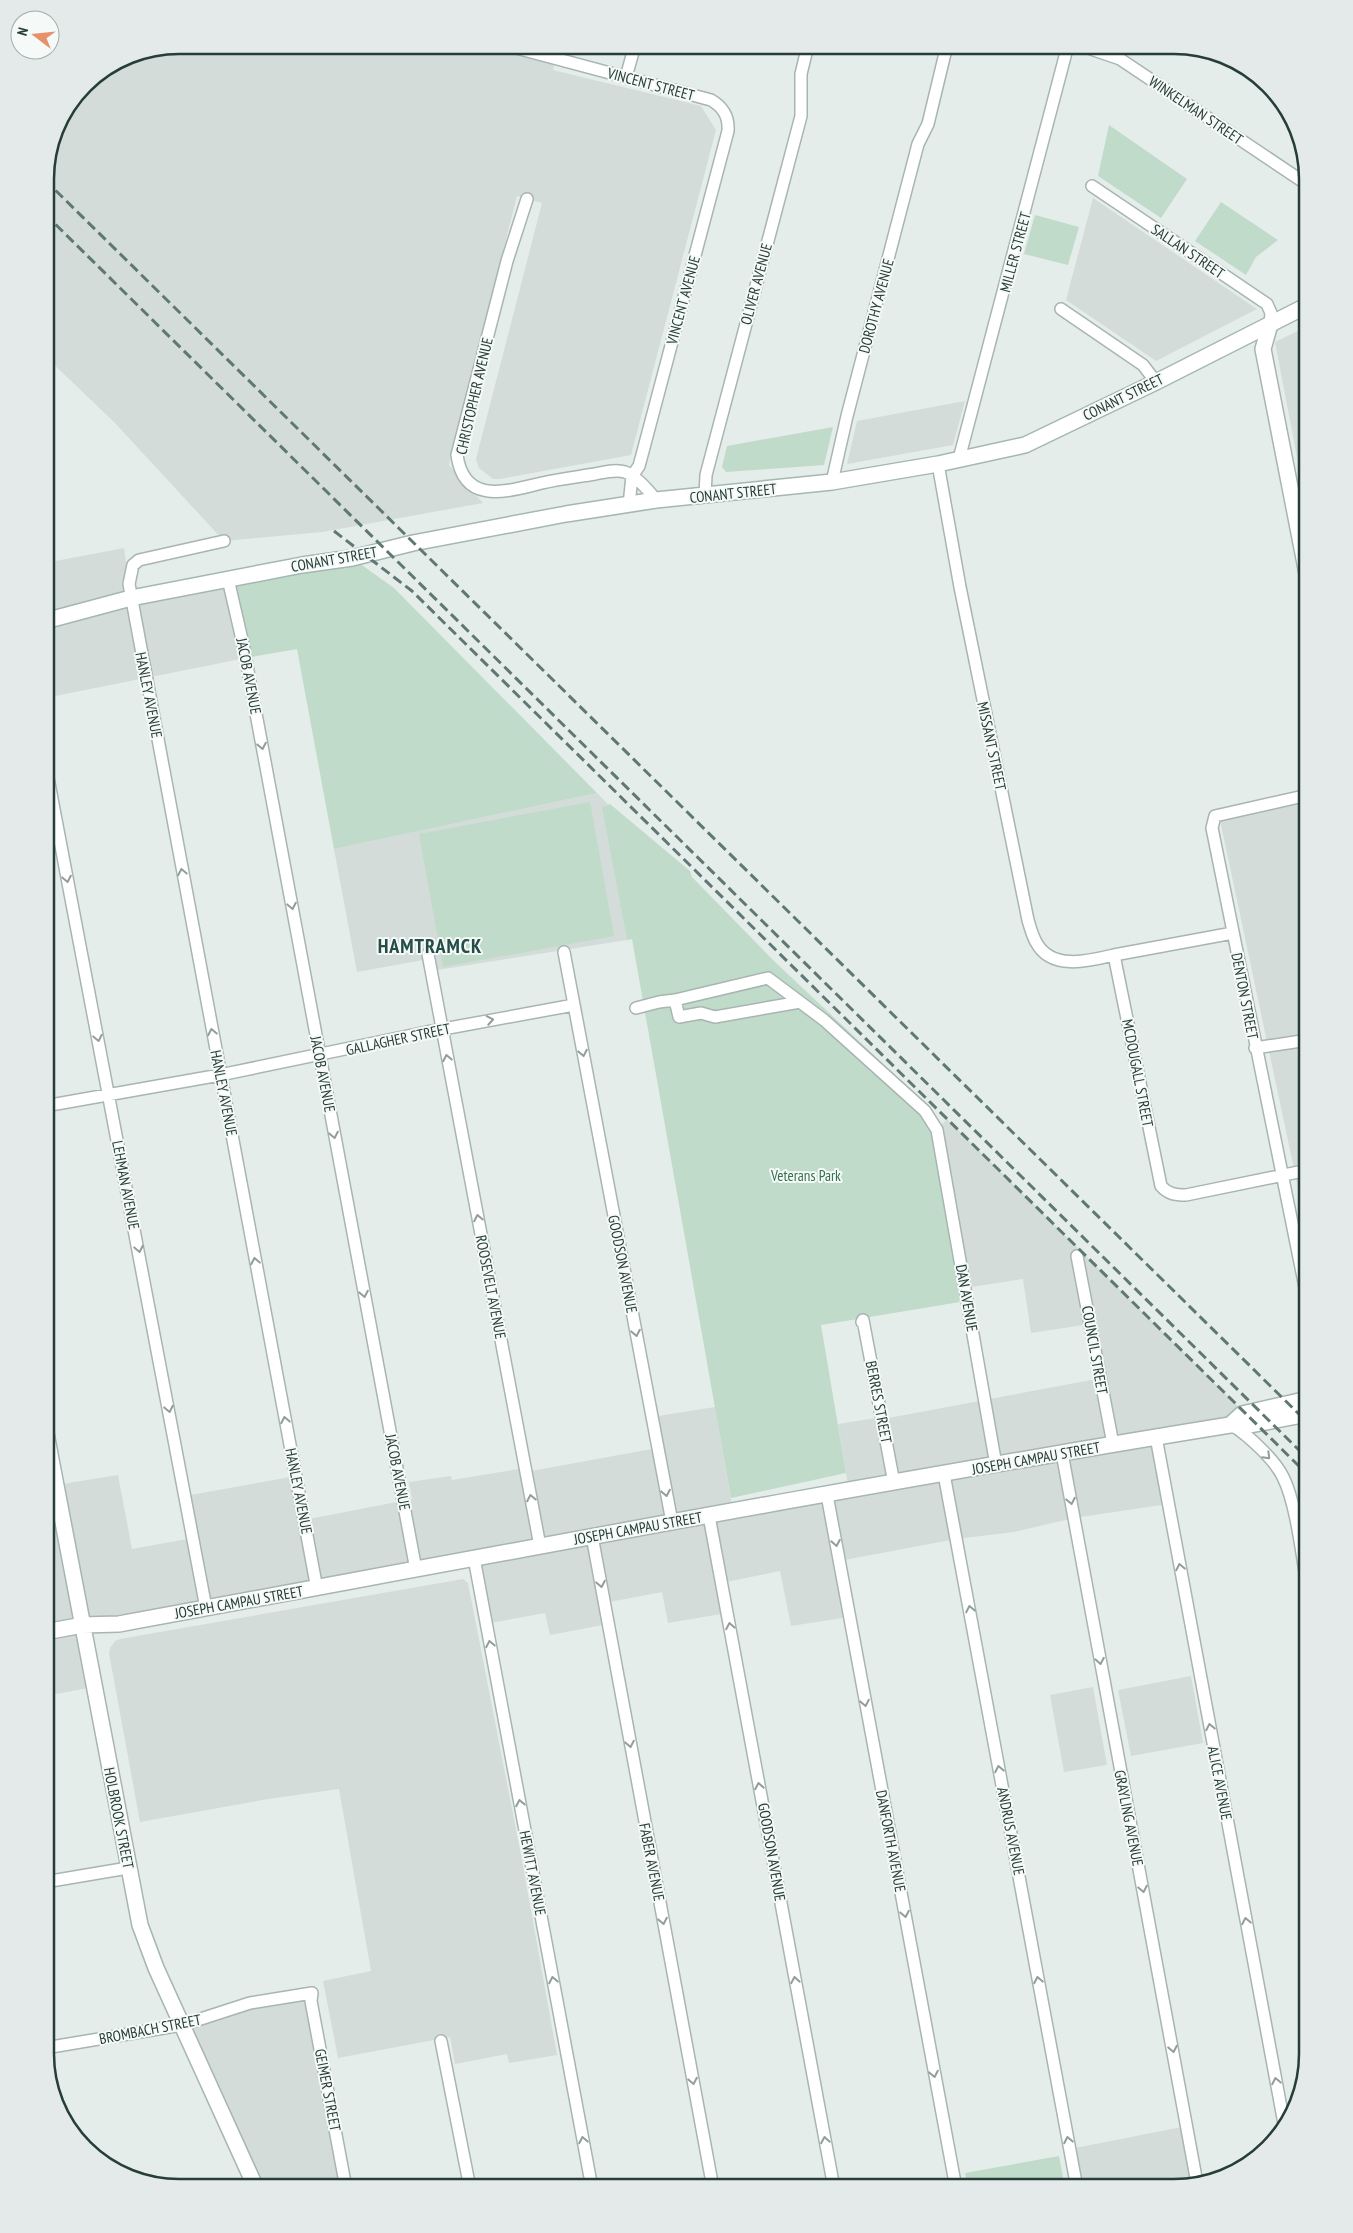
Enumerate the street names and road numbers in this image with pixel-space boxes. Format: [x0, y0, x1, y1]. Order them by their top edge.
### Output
street label: VINCENT STREET [604, 63, 697, 105]
street label: WINKELMAN STREET [1145, 72, 1247, 149]
street label: MILLER STREET [995, 210, 1035, 294]
street label: SALLAN STREET [1148, 220, 1228, 283]
street label: OLIVER AVENUE [736, 241, 776, 327]
street label: VINCENT AVENUE [662, 254, 704, 347]
street label: DOROTHY AVENUE [854, 257, 898, 355]
street label: CHRISTOPHER AVENUE [451, 335, 497, 457]
street label: CONANT STREET [1080, 369, 1167, 425]
street label: CONANT STREET [689, 479, 778, 507]
street label: CONANT STREET [289, 542, 379, 576]
street label: JACOB AVENUE [232, 635, 266, 716]
street label: HANLEY AVENUE [131, 650, 167, 740]
street label: MISSANT STREET [973, 700, 1011, 792]
street label: DENTON STREET [1227, 951, 1263, 1041]
street label: MCDOUGALL STREET [1118, 1017, 1158, 1129]
street label: GALLAGHER STREET [344, 1019, 452, 1059]
street label: JACOB AVENUE [306, 1033, 340, 1114]
street label: HANLEY AVENUE [206, 1048, 242, 1138]
street label: LEHMAN AVENUE [108, 1139, 144, 1231]
street label: GOODSON AVENUE [604, 1213, 642, 1315]
street label: ROOSEVELT AVENUE [472, 1233, 510, 1341]
street label: DAN AVENUE [952, 1263, 982, 1333]
street label: COUNCIL STREET [1078, 1304, 1112, 1396]
street label: BERRES STREET [862, 1359, 896, 1445]
street label: JACOB AVENUE [381, 1431, 415, 1512]
street label: JOSEPH CAMPAU STREET [969, 1437, 1102, 1479]
street label: HANLEY AVENUE [281, 1446, 317, 1536]
street label: JOSEPH CAMPAU STREET [571, 1507, 704, 1549]
street label: JOSEPH CAMPAU STREET [172, 1581, 305, 1623]
street label: ALICE AVENUE [1204, 1744, 1236, 1822]
street label: HOLBROOK STREET [100, 1766, 138, 1871]
street label: GRAYLING AVENUE [1110, 1768, 1148, 1868]
street label: ANDRUS AVENUE [993, 1785, 1029, 1877]
street label: DANFORTH AVENUE [872, 1788, 910, 1894]
street label: GOODSON AVENUE [754, 1801, 790, 1903]
street label: FABER AVENUE [635, 1821, 669, 1903]
street label: HEWITT AVENUE [515, 1829, 551, 1917]
street label: BROMBACH STREET [97, 2010, 203, 2048]
street label: GEIMER STREET [311, 2047, 345, 2133]

